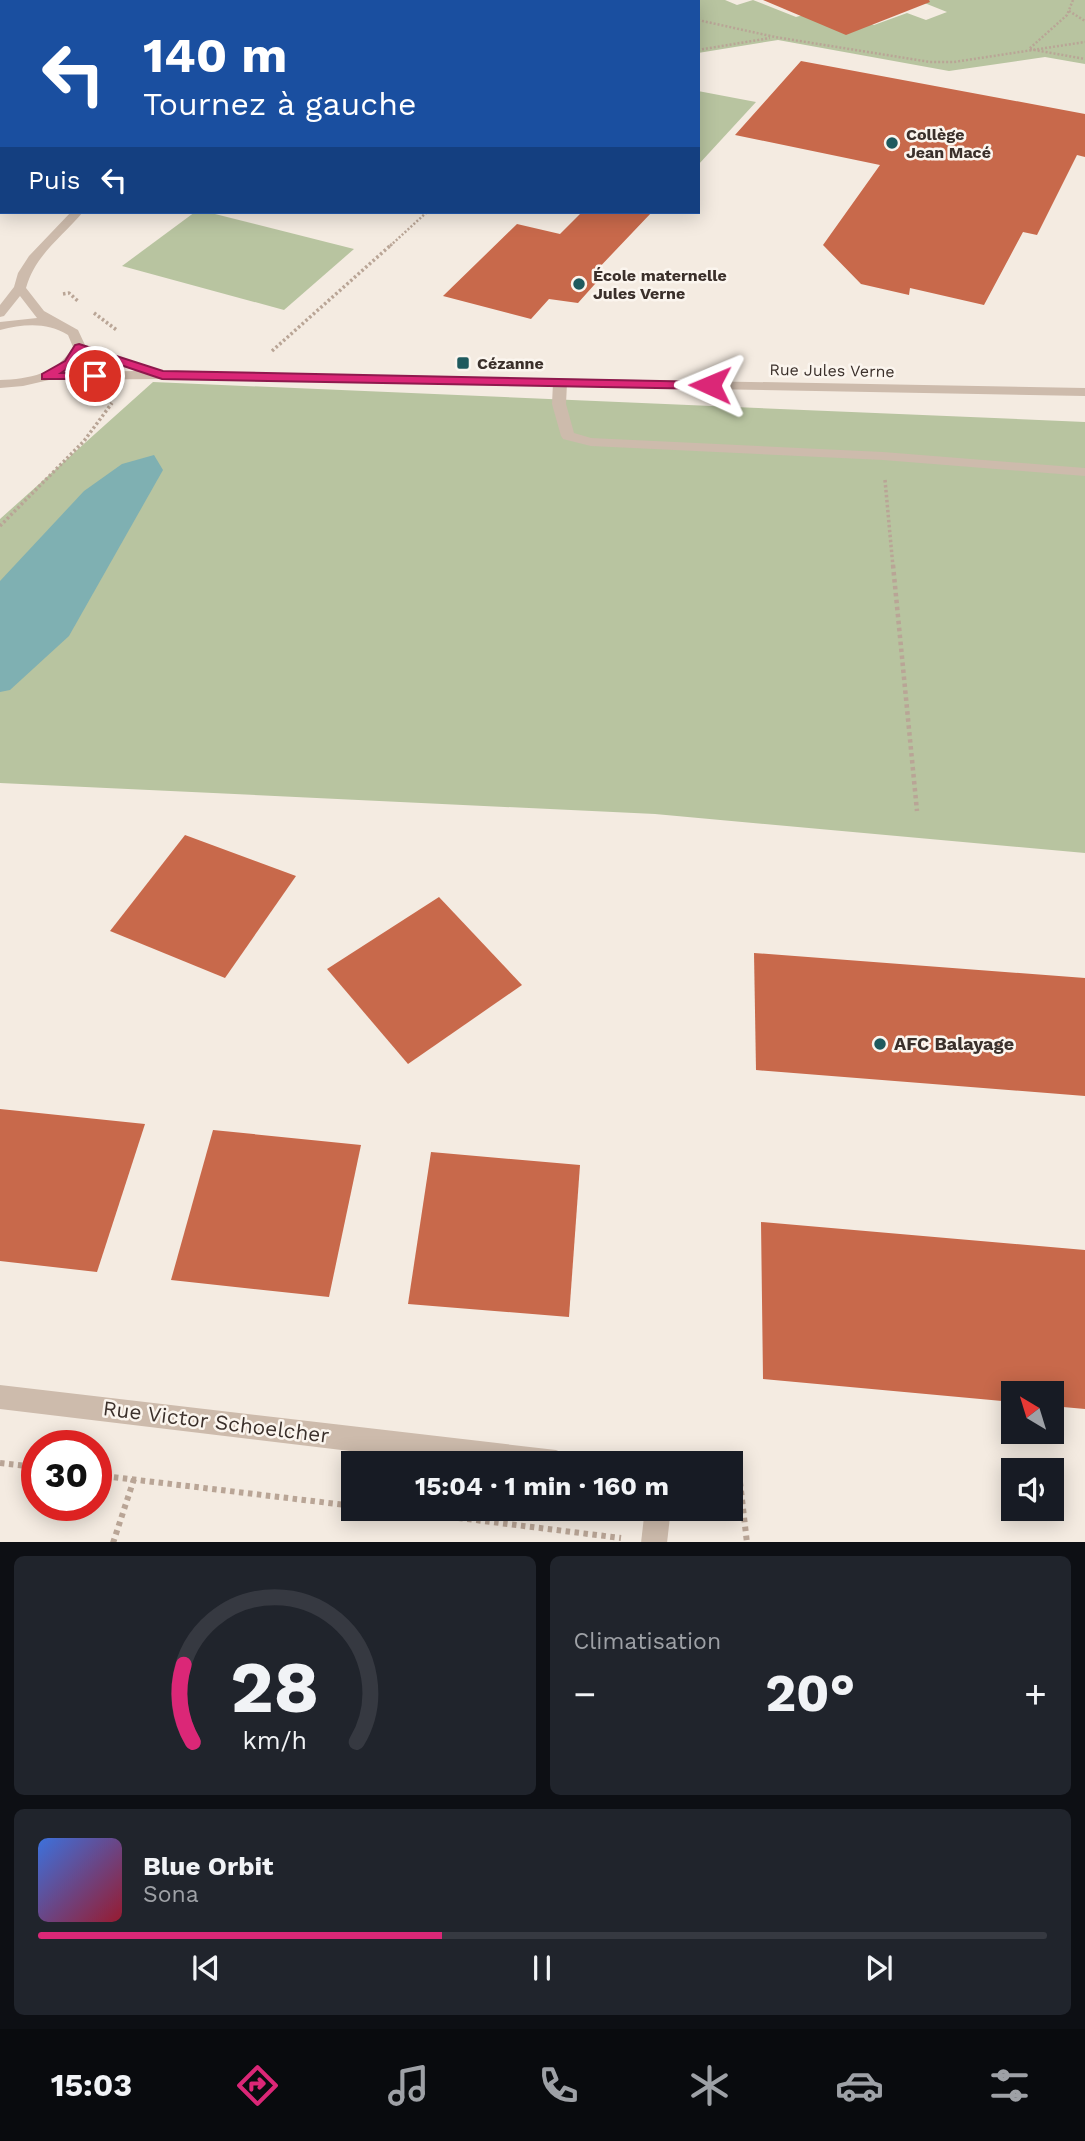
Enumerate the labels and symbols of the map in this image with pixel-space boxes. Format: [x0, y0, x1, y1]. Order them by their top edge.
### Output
place label: Collège Jean Macé [906, 125, 991, 162]
marker: Collège Jean Macé [884, 135, 900, 151]
place label: École maternelle Jules Verne [593, 266, 727, 303]
marker: École maternelle Jules Verne [571, 276, 587, 292]
pin [65, 346, 125, 406]
position arrow [673, 348, 747, 422]
place label: Cézanne [477, 354, 544, 373]
marker: Cézanne [455, 355, 471, 371]
street label: Rue Jules Verne [769, 360, 895, 381]
place label: AFC Balayage [894, 1033, 1014, 1054]
marker: AFC Balayage [872, 1036, 888, 1052]
north arrow [1001, 1381, 1064, 1444]
street label: Rue Victor Schoelcher [102, 1395, 331, 1448]
speed limit sign: 30 [21, 1430, 112, 1521]

